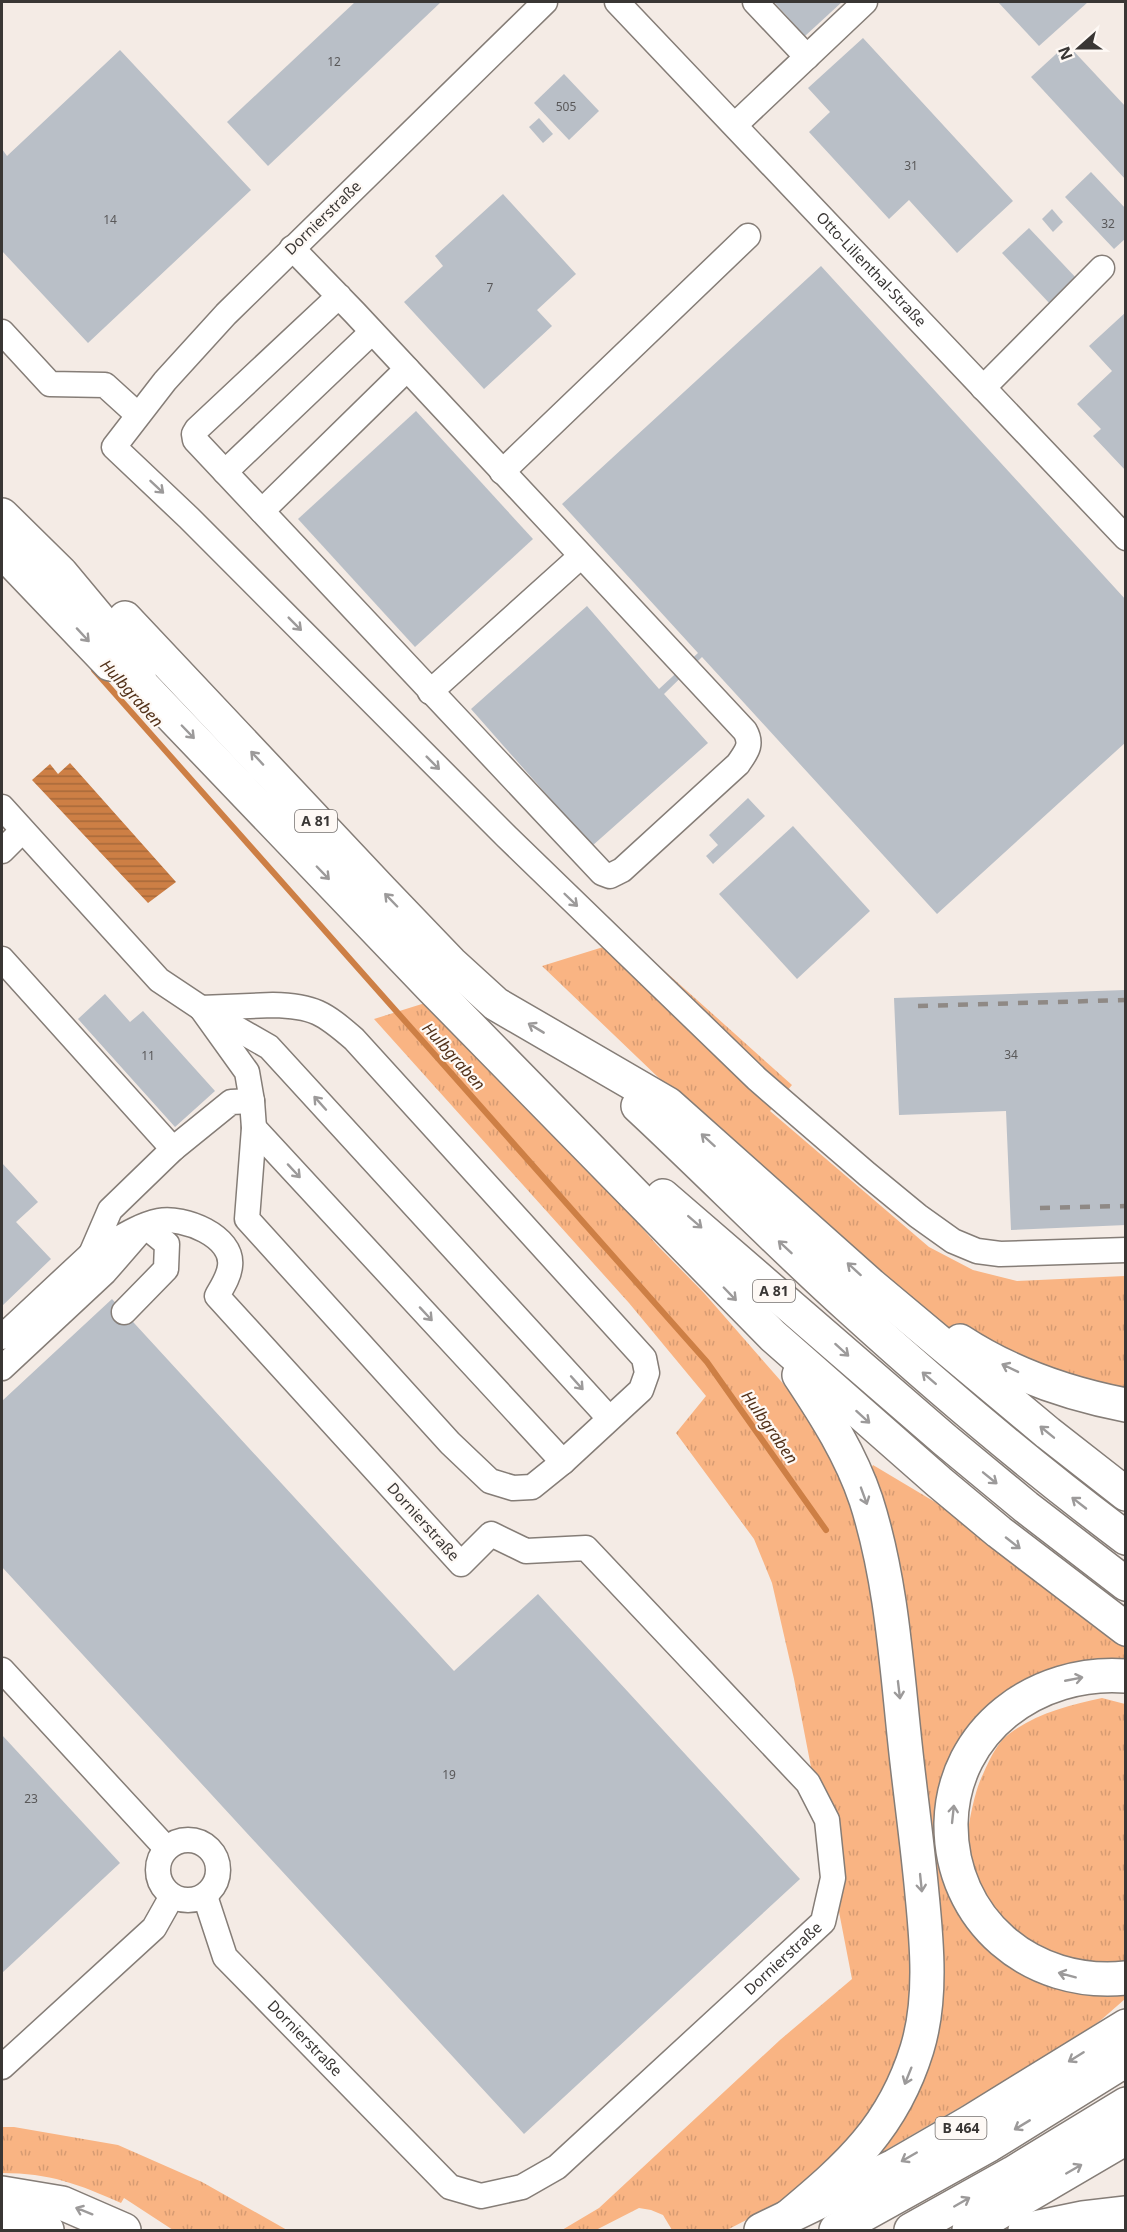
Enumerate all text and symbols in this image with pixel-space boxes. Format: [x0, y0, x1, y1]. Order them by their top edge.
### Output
north arrow [1049, 18, 1109, 78]
text: N [1052, 43, 1078, 63]
house number: 12 [327, 53, 341, 70]
house number: 505 [556, 98, 576, 115]
house number: 31 [904, 157, 918, 174]
street label: Dornierstraße [280, 176, 365, 259]
street label: Otto-Lilienthal-Straße [812, 207, 931, 331]
house number: 14 [103, 211, 117, 228]
house number: 32 [1101, 215, 1115, 232]
house number: 7 [487, 279, 494, 296]
one-way arrow [149, 480, 164, 494]
one-way arrow [288, 617, 303, 632]
one-way arrow [75, 627, 89, 642]
water label: Hulbgraben [96, 654, 168, 732]
one-way arrow [180, 724, 195, 739]
one-way arrow [250, 751, 264, 766]
one-way arrow [425, 755, 440, 770]
road number: A 81 [295, 810, 337, 832]
one-way arrow [315, 865, 330, 880]
one-way arrow [383, 893, 398, 908]
one-way arrow [564, 893, 579, 907]
water label: Hulbgraben [418, 1017, 490, 1095]
one-way arrow [528, 1022, 545, 1034]
house number: 34 [1004, 1046, 1018, 1063]
house number: 11 [141, 1047, 155, 1064]
one-way arrow [313, 1096, 328, 1111]
one-way arrow [701, 1133, 716, 1147]
one-way arrow [286, 1163, 300, 1178]
one-way arrow [687, 1216, 703, 1229]
one-way arrow [777, 1240, 792, 1254]
one-way arrow [847, 1262, 862, 1276]
road number: A 81 [753, 1280, 795, 1302]
one-way arrow [723, 1286, 738, 1301]
one-way arrow [419, 1307, 433, 1322]
one-way arrow [835, 1343, 850, 1357]
one-way arrow [1002, 1361, 1020, 1373]
one-way arrow [921, 1372, 937, 1385]
one-way arrow [570, 1376, 584, 1391]
water label: Hulbgraben [737, 1386, 803, 1468]
one-way arrow [855, 1410, 870, 1424]
one-way arrow [1040, 1425, 1055, 1439]
one-way arrow [982, 1471, 998, 1484]
street label: Dornierstraße [383, 1478, 464, 1565]
one-way arrow [859, 1486, 870, 1505]
one-way arrow [1071, 1496, 1087, 1509]
one-way arrow [1004, 1536, 1020, 1549]
one-way arrow [1064, 1673, 1084, 1684]
one-way arrow [894, 1679, 905, 1699]
house number: 19 [442, 1766, 456, 1783]
house number: 23 [24, 1790, 38, 1807]
one-way arrow [948, 1804, 959, 1824]
one-way arrow [916, 1873, 927, 1893]
street label: Dornierstraße [739, 1917, 826, 1999]
one-way arrow [1058, 1969, 1077, 1980]
street label: Dornierstraße [264, 1995, 347, 2080]
one-way arrow [1068, 2052, 1085, 2064]
one-way arrow [901, 2066, 912, 2085]
road number: B 464 [936, 2117, 986, 2139]
one-way arrow [1014, 2119, 1031, 2131]
one-way arrow [901, 2152, 918, 2164]
one-way arrow [1065, 2163, 1082, 2175]
one-way arrow [953, 2196, 970, 2208]
one-way arrow [75, 2205, 93, 2216]

